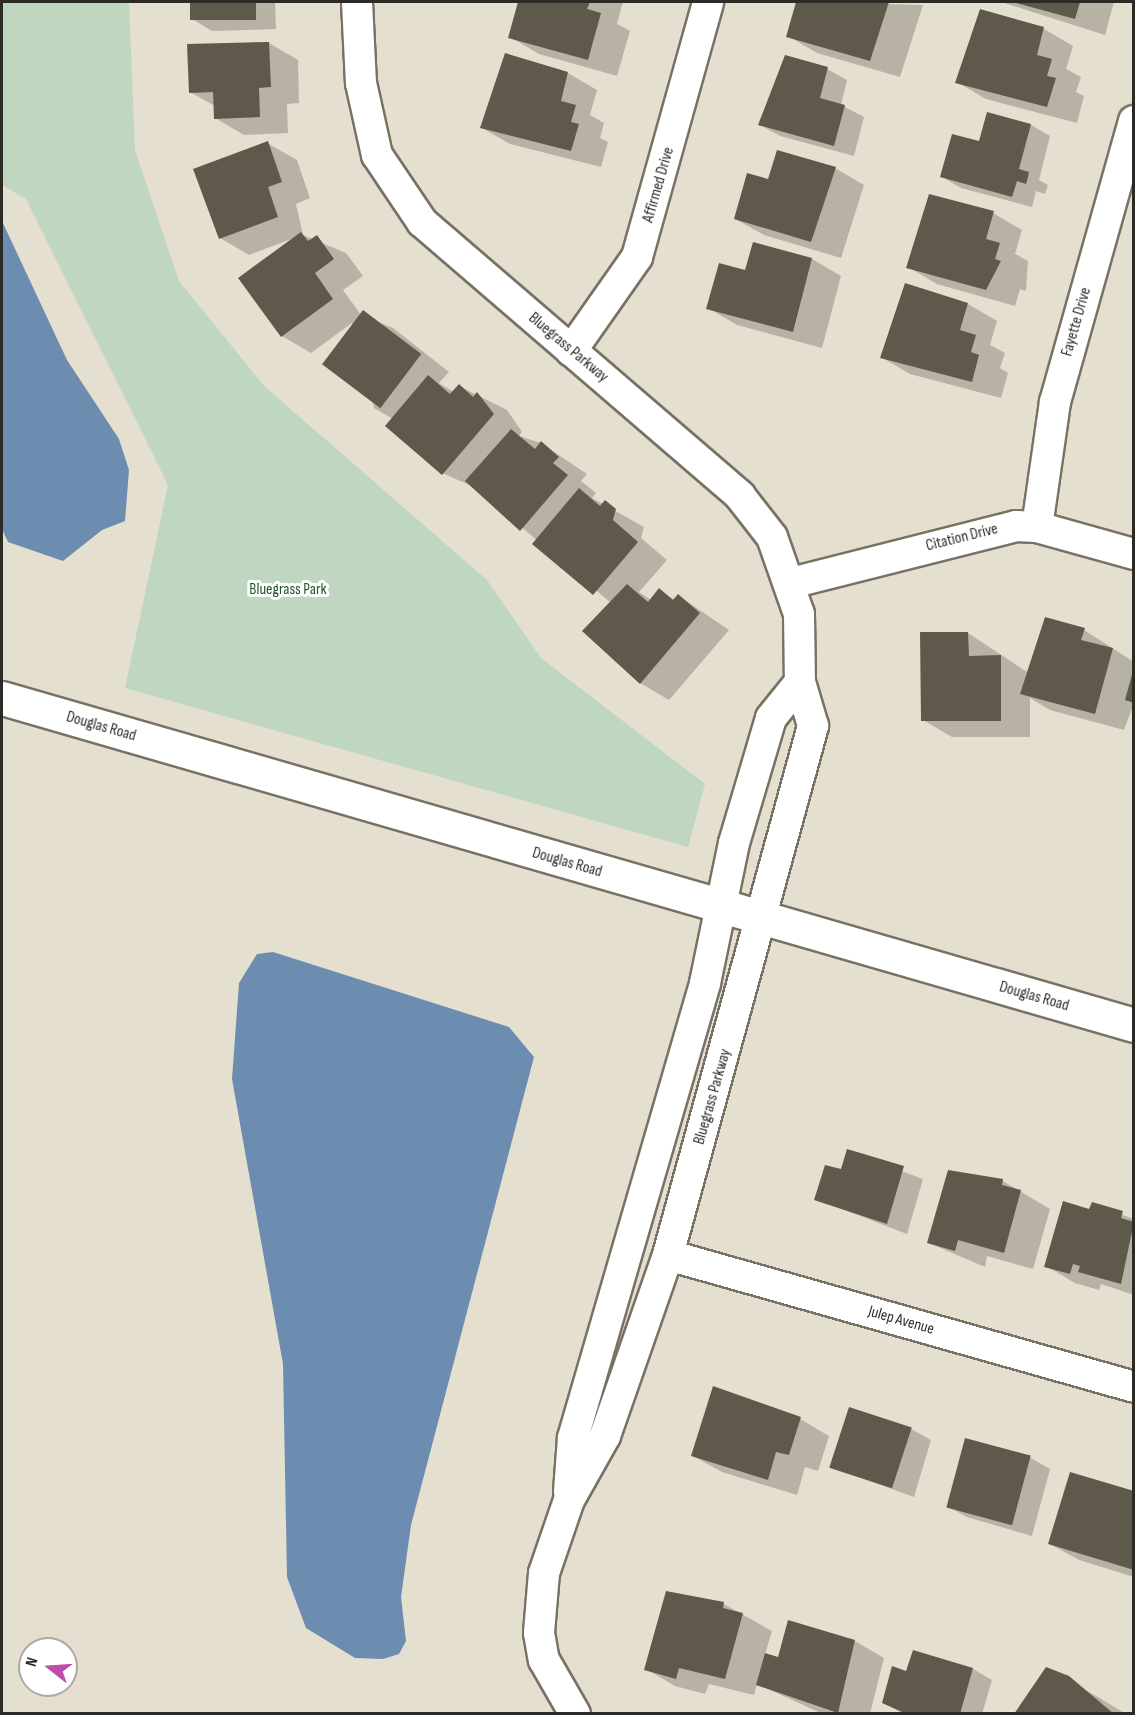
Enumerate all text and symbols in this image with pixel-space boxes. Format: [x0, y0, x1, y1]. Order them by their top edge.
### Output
street label: Affirmed Drive [639, 145, 679, 225]
street label: Fayette Drive [1058, 285, 1096, 359]
street label: Bluegrass Parkway [524, 309, 612, 387]
street label: Citation Drive [924, 520, 1000, 556]
park label: Bluegrass Park [249, 580, 327, 600]
street label: Douglas Road [64, 708, 138, 746]
street label: Douglas Road [530, 844, 604, 882]
street label: Douglas Road [997, 978, 1071, 1016]
street label: Bluegrass Parkway [690, 1047, 736, 1147]
street label: Julep Avenue [866, 1302, 936, 1340]
north arrow [18, 1637, 78, 1697]
text: N [22, 1655, 43, 1669]

